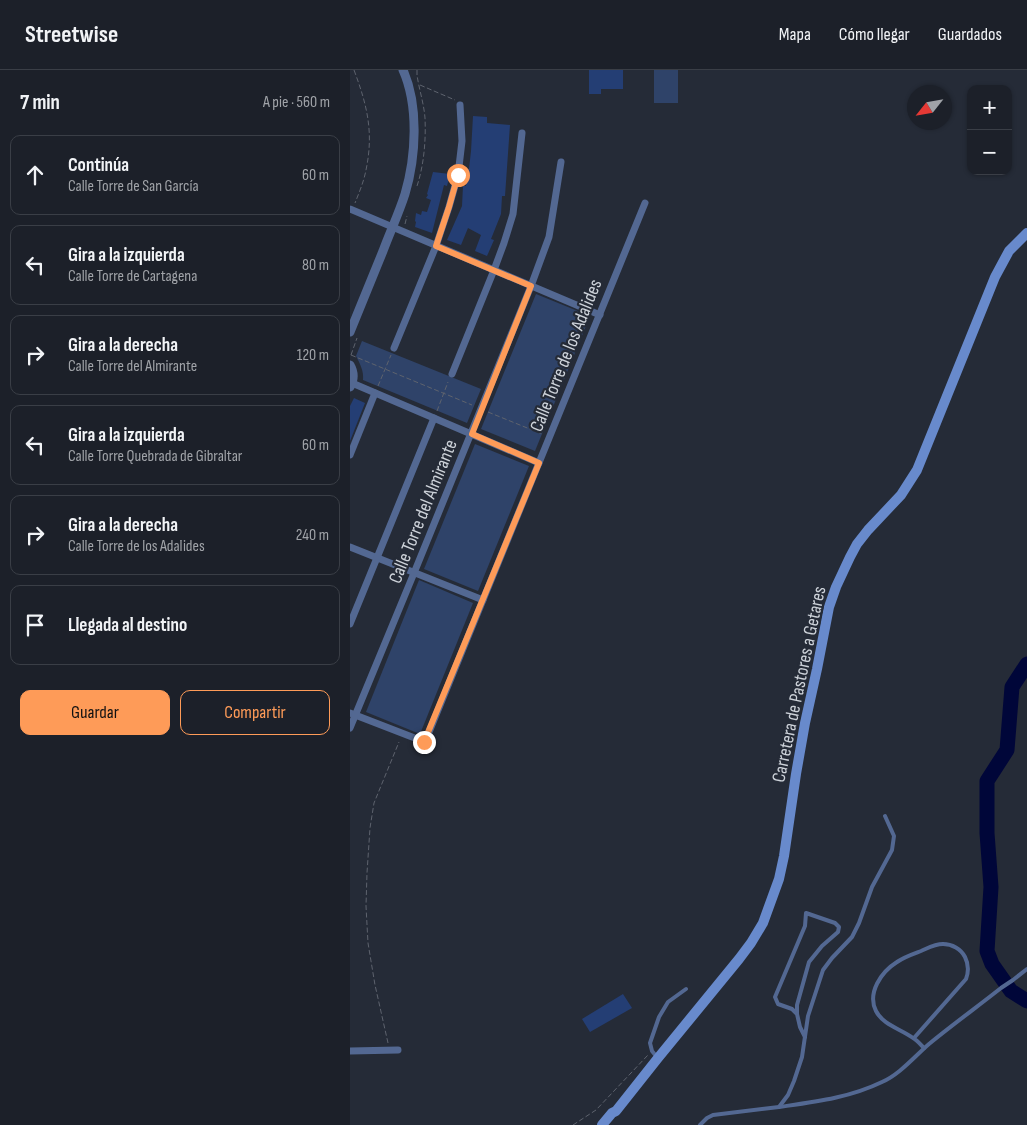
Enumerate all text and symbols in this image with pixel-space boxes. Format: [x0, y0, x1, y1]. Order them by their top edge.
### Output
text: Streetwise [25, 20, 118, 49]
text: Mapa [779, 24, 811, 45]
text: Cómo llegar [839, 24, 910, 45]
text: Guardados [938, 24, 1002, 45]
north arrow [907, 85, 952, 130]
map controls [967, 85, 1012, 175]
button: + [967, 85, 1012, 130]
text: 7 min [20, 90, 60, 115]
text: A pie · 560 m [263, 93, 330, 112]
button: − [967, 130, 1012, 175]
text: Continúa [68, 154, 129, 177]
icon: ahead [21, 161, 49, 189]
route start [447, 164, 470, 187]
text: 60 m [302, 166, 329, 185]
text: Calle Torre de San García [68, 177, 199, 196]
text: Gira a la izquierda [68, 244, 185, 267]
icon: left [21, 251, 49, 279]
text: 80 m [302, 256, 329, 275]
text: Calle Torre de Cartagena [68, 267, 197, 286]
street label: Calle Torre de los Adalides [525, 276, 608, 435]
text: Gira a la derecha [68, 334, 178, 357]
icon: right [21, 341, 49, 369]
text: 120 m [297, 346, 329, 365]
text: Calle Torre del Almirante [68, 357, 197, 376]
text: Gira a la izquierda [68, 424, 185, 447]
icon: left [21, 431, 49, 459]
text: 60 m [302, 436, 329, 455]
street label: Calle Torre del Almirante [384, 436, 463, 587]
text: Calle Torre Quebrada de Gibraltar [68, 447, 242, 466]
text: Gira a la derecha [68, 514, 178, 537]
icon: right [21, 521, 49, 549]
text: 240 m [296, 526, 329, 545]
text: Calle Torre de los Adalides [68, 537, 205, 556]
street label: Carretera de Pastores a Getares [767, 584, 832, 784]
icon: arrive [21, 611, 49, 639]
text: Llegada al destino [68, 614, 187, 637]
button: Guardar [20, 690, 170, 735]
button: Compartir [180, 690, 330, 735]
route end [413, 731, 436, 754]

